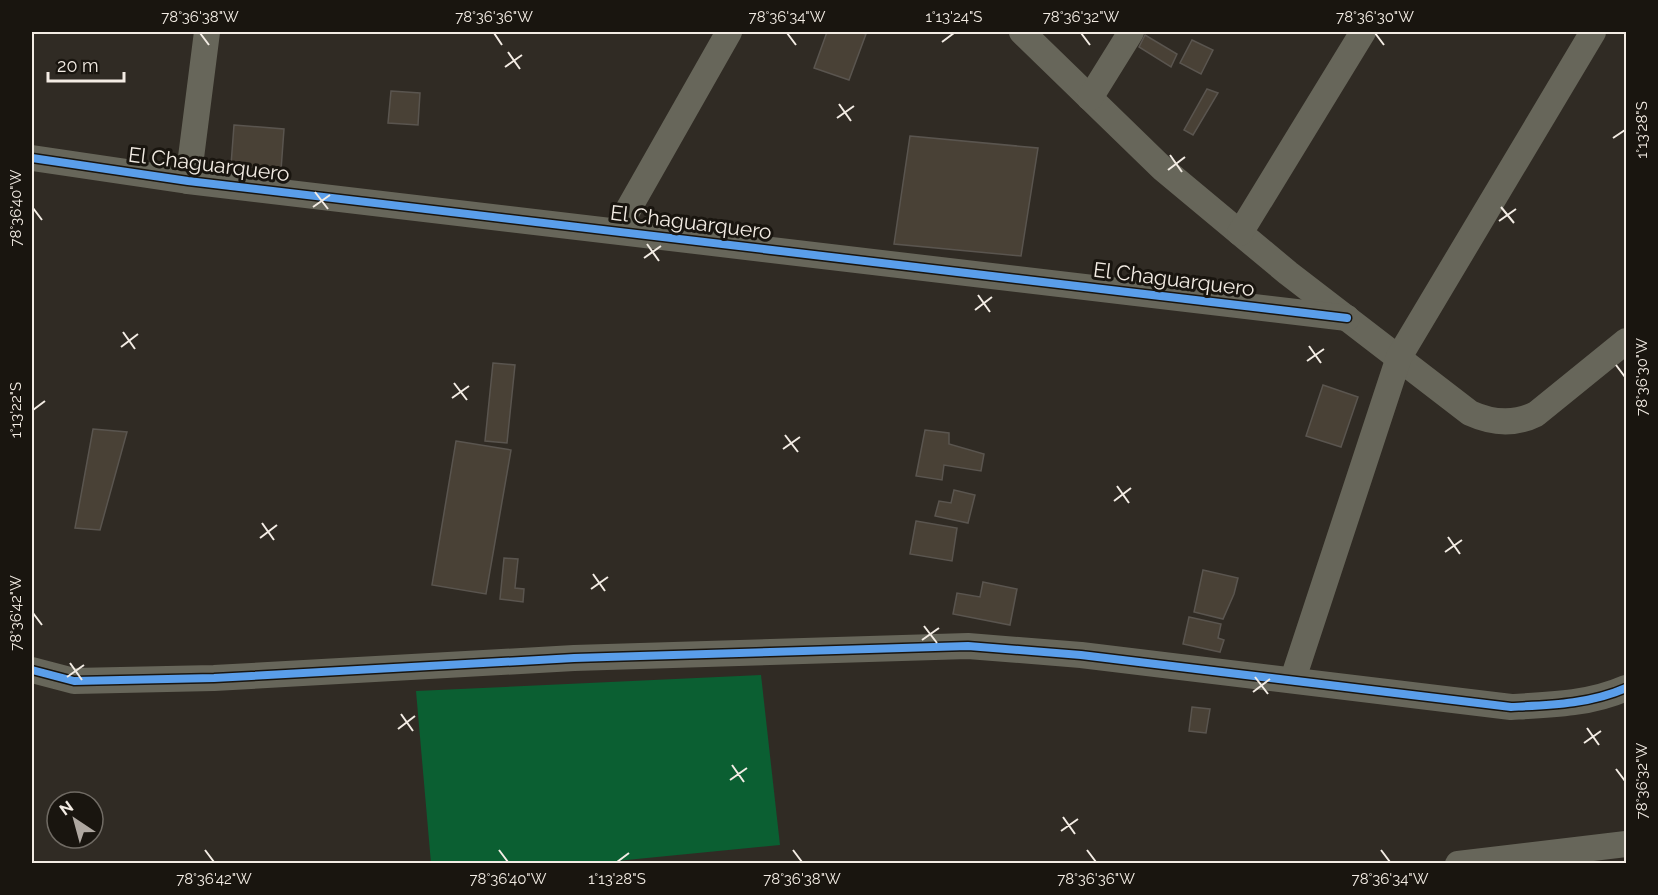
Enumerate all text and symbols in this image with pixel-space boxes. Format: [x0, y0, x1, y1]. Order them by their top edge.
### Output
text: 78°36'38"W [161, 8, 239, 26]
text: 78°36'36"W [455, 8, 533, 26]
text: 78°36'34"W [749, 8, 826, 26]
text: 1°13'24"S [926, 8, 982, 26]
text: 78°36'32"W [1043, 8, 1120, 26]
text: 78°36'30"W [1336, 8, 1414, 26]
scale bar [48, 45, 124, 83]
text: 20 m [57, 55, 99, 76]
text: 1°13'28"S [1633, 101, 1651, 159]
street label: El Chaguarquero [127, 142, 291, 186]
text: 78°36'40"W [7, 169, 25, 246]
street label: El Chaguarquero [609, 200, 773, 244]
street label: El Chaguarquero [1092, 257, 1256, 301]
text: 78°36'30"W [1633, 338, 1651, 416]
text: 1°13'22"S [7, 382, 25, 438]
text: 78°36'42"W [7, 575, 25, 651]
text: 78°36'32"W [1633, 742, 1651, 819]
north arrow [45, 790, 105, 850]
text: N [56, 797, 77, 820]
text: 78°36'42"W [176, 870, 252, 888]
text: 78°36'40"W [470, 870, 547, 888]
text: 1°13'28"S [588, 870, 646, 888]
text: 78°36'38"W [763, 870, 841, 888]
text: 78°36'36"W [1057, 870, 1135, 888]
text: 78°36'34"W [1352, 870, 1429, 888]

